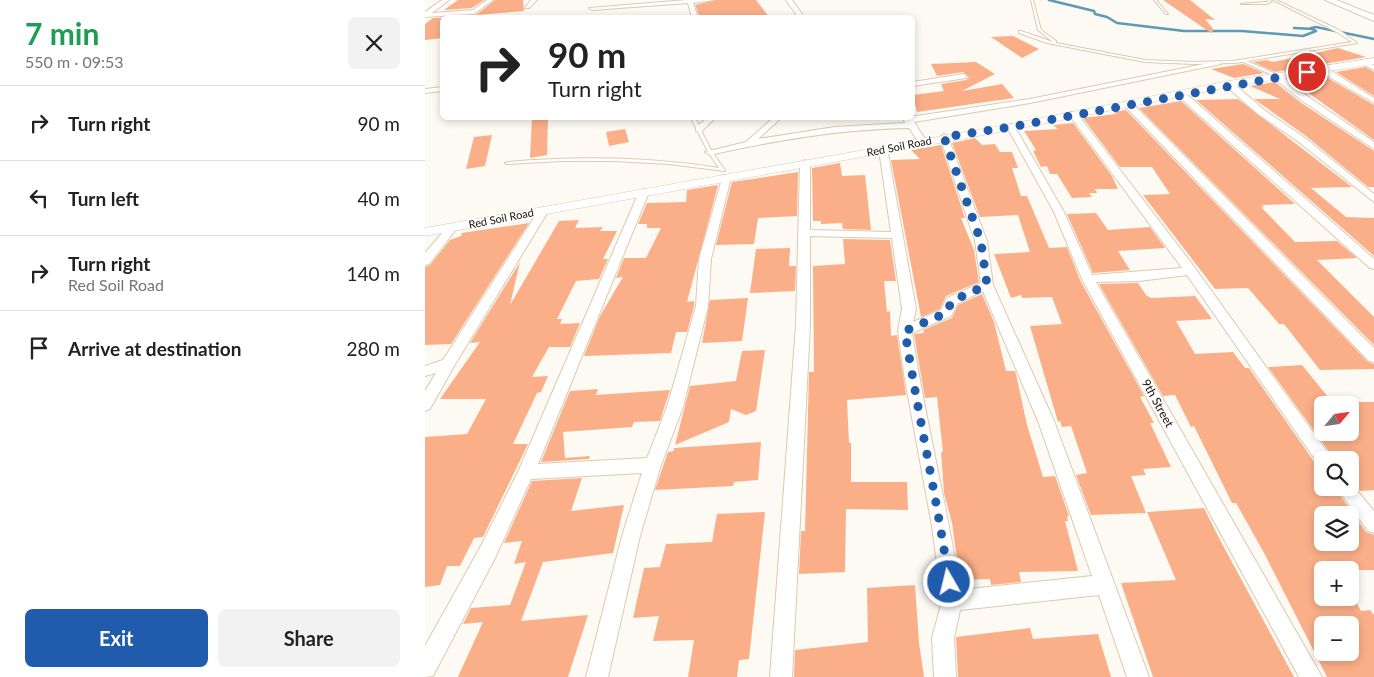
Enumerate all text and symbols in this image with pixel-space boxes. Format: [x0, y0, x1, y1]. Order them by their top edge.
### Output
text: 7 min [25, 15, 99, 51]
button: close [348, 17, 400, 69]
text: 90 m [548, 33, 626, 75]
icon: right [465, 35, 530, 100]
pin [1286, 51, 1328, 93]
text: 550 m · 09:53 [25, 52, 124, 71]
icon: arrive [1293, 58, 1321, 86]
text: Turn right [548, 75, 642, 102]
icon: right [25, 109, 53, 137]
text: Turn right [68, 112, 150, 135]
text: 90 m [357, 112, 400, 135]
street label: Red Soil Road [865, 133, 933, 159]
icon: left [25, 184, 53, 212]
text: Turn left [68, 187, 139, 210]
text: 40 m [357, 187, 400, 210]
street label: Red Soil Road [467, 205, 535, 231]
text: Turn right [68, 252, 150, 275]
icon: right [25, 259, 53, 287]
text: 140 m [346, 262, 400, 285]
text: Red Soil Road [68, 275, 164, 294]
icon: arrive [25, 334, 53, 362]
text: Arrive at destination [68, 337, 241, 360]
text: 280 m [346, 337, 400, 360]
street label: 9th Street [1139, 376, 1178, 430]
north arrow [1314, 396, 1359, 441]
map controls [1314, 396, 1359, 661]
button: search [1314, 451, 1359, 496]
button: layers [1314, 506, 1359, 551]
position arrow [922, 555, 974, 607]
button: + [1314, 561, 1359, 606]
button: Exit [25, 609, 208, 667]
button: Share [218, 609, 400, 667]
button: − [1314, 616, 1359, 661]

